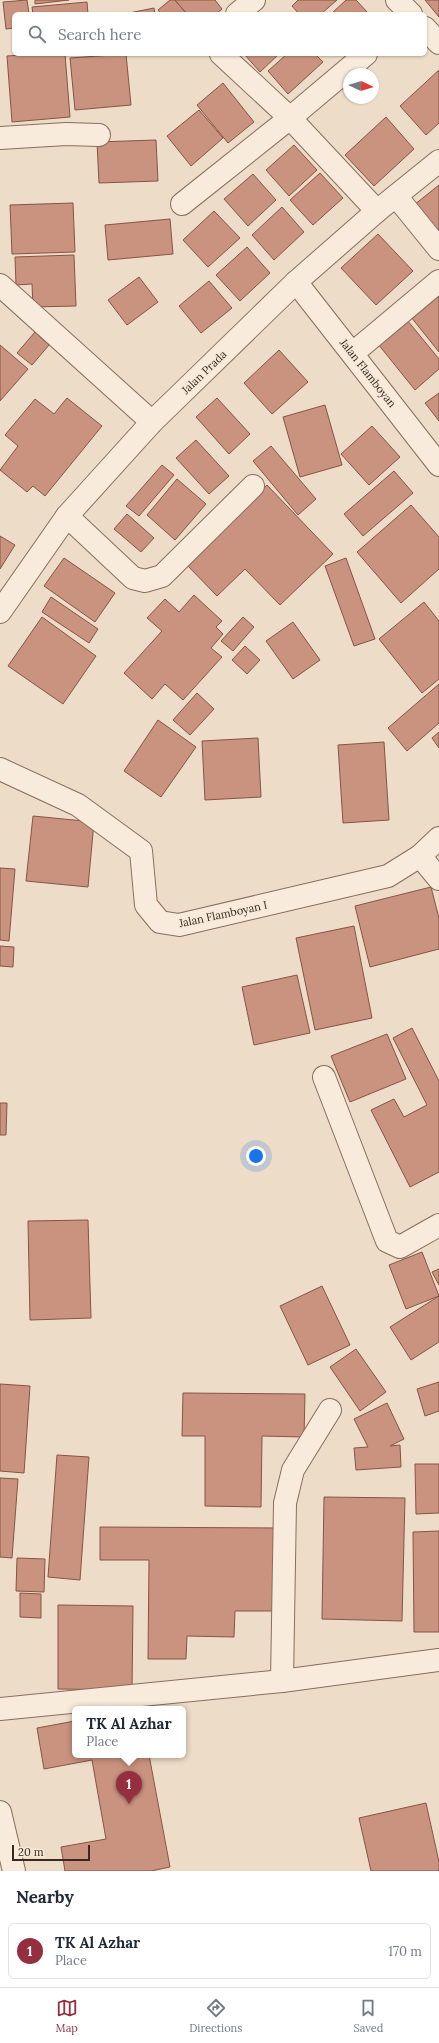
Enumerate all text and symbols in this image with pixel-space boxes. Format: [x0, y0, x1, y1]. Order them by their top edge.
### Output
search box [12, 12, 427, 56]
icon: search [26, 23, 48, 45]
text: Search here [58, 25, 141, 44]
north arrow [343, 68, 379, 104]
street label: Jalan Flamboyan [336, 335, 399, 410]
street label: Jalan Prada [178, 347, 230, 398]
street label: Jalan Flamboyan I [177, 898, 269, 930]
your location [246, 1146, 266, 1166]
popup [72, 1706, 186, 1758]
text: TK Al Azhar [86, 1714, 172, 1733]
text: Place [86, 1733, 118, 1750]
pin: 1 [116, 1771, 142, 1804]
scale bar [12, 1843, 90, 1862]
text: 20 m [18, 1845, 43, 1859]
text: Nearby [16, 1886, 74, 1908]
text: TK Al Azhar [55, 1933, 140, 1952]
text: 1 [27, 1943, 33, 1960]
text: 170 m [388, 1943, 422, 1960]
text: Place [55, 1952, 87, 1969]
tab: Map [56, 1997, 78, 2035]
tab: Directions [189, 1997, 242, 2035]
tab: Saved [354, 1997, 383, 2035]

